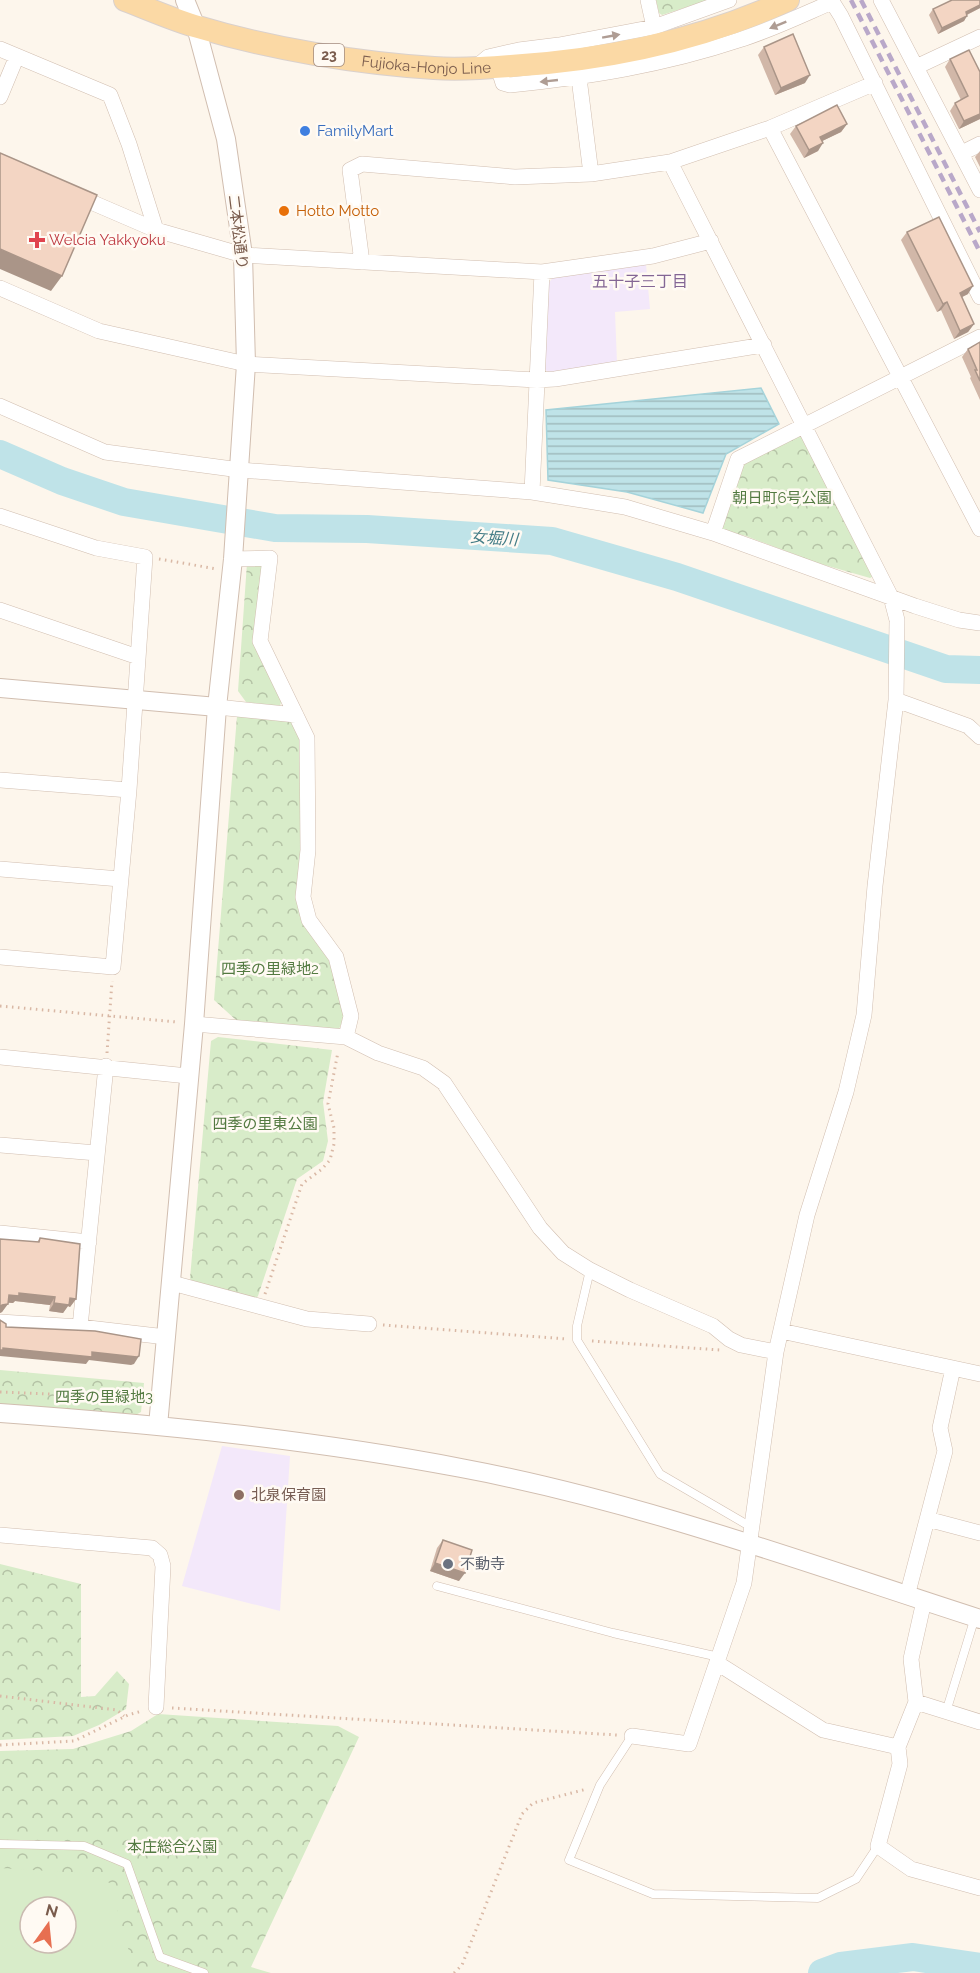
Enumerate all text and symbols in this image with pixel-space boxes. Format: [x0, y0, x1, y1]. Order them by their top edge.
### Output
one-way arrow [769, 20, 787, 30]
one-way arrow [602, 31, 621, 40]
road number: 23 [314, 44, 344, 66]
street label: Fujioka-Honjo Line [361, 52, 492, 78]
one-way arrow [539, 76, 558, 86]
place label: FamilyMart [317, 122, 394, 140]
marker: FamilyMart [298, 124, 312, 138]
street label: 二本松通り [224, 194, 252, 270]
place label: Hotto Motto [296, 202, 379, 220]
marker: Hotto Motto [277, 204, 291, 218]
place label: Welcia Yakkyoku [49, 231, 166, 249]
marker: Welcia Yakkyoku [30, 233, 44, 247]
district label: 五十子三丁目 [592, 272, 688, 291]
park label: 朝日町6号公園 [732, 489, 832, 507]
water label: 女堀川 [469, 527, 521, 549]
park label: 四季の里緑地2 [221, 960, 319, 978]
park label: 四季の里東公園 [212, 1115, 318, 1133]
park label: 四季の里緑地3 [55, 1388, 153, 1406]
place label: 北泉保育園 [251, 1486, 326, 1504]
marker: 北泉保育園 [232, 1488, 246, 1502]
place label: 不動寺 [460, 1555, 505, 1573]
marker: 不動寺 [441, 1557, 455, 1571]
park label: 本庄総合公園 [127, 1838, 217, 1856]
north arrow [18, 1895, 78, 1955]
text: N [43, 1900, 60, 1922]

